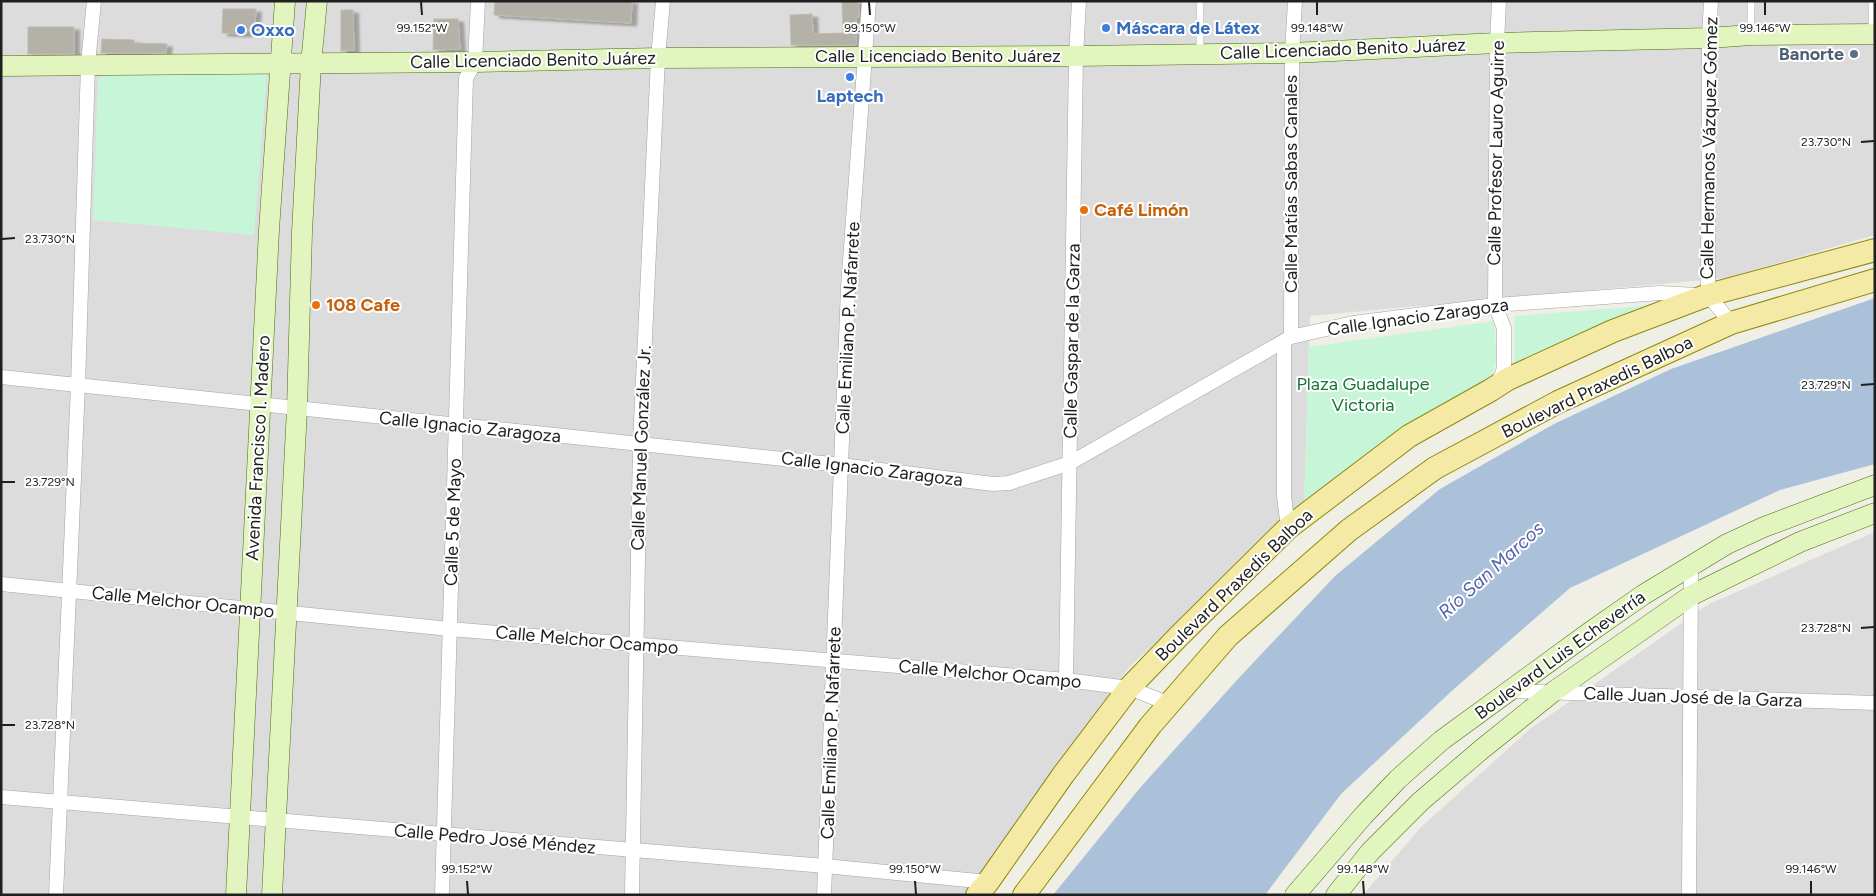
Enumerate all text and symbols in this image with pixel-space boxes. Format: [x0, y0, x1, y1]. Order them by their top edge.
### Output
street label: Calle Hermanos Vázquez Gómez [1696, 16, 1722, 280]
place label: Máscara de Látex [1116, 17, 1260, 39]
place label: Oxxo [251, 19, 295, 41]
text: 99.152°W [397, 21, 448, 35]
text: 99.150°W [844, 21, 896, 35]
text: 99.148°W [1291, 21, 1343, 35]
text: 99.146°W [1739, 21, 1791, 35]
marker: Máscara de Látex [1100, 22, 1112, 34]
marker: Oxxo [235, 24, 247, 36]
street label: Calle Licenciado Benito Juárez [1220, 34, 1466, 64]
street label: Calle Profesor Lauro Aguirre [1483, 40, 1509, 266]
place label: Banorte [1779, 43, 1844, 65]
street label: Calle Licenciado Benito Juárez [815, 45, 1061, 67]
street label: Calle Licenciado Benito Juárez [410, 47, 656, 73]
marker: Banorte [1848, 48, 1860, 60]
marker: Laptech [844, 71, 856, 83]
street label: Calle Matías Sabas Canales [1280, 75, 1302, 293]
place label: Laptech [816, 85, 884, 107]
text: 23.730°N [1801, 135, 1851, 149]
place label: Café Limón [1094, 199, 1189, 221]
marker: Café Limón [1078, 204, 1090, 216]
street label: Calle Emiliano P. Nafarrete [831, 221, 865, 435]
text: 23.730°N [25, 232, 75, 246]
street label: Calle Gaspar de la Garza [1059, 243, 1085, 439]
street label: Calle Ignacio Zaragoza [1326, 293, 1510, 341]
place label: 108 Cafe [326, 294, 400, 316]
marker: 108 Cafe [310, 299, 322, 311]
street label: Boulevard Praxedis Balboa [1498, 331, 1696, 443]
street label: Avenida Francisco I. Madero [241, 335, 275, 561]
street label: Calle Manuel González Jr. [626, 345, 656, 551]
park label: Plaza Guadalupe Victoria [1296, 373, 1430, 416]
text: 23.729°N [1801, 378, 1851, 392]
street label: Calle Ignacio Zaragoza [378, 407, 562, 447]
street label: Calle Ignacio Zaragoza [780, 447, 964, 491]
street label: Calle 5 de Mayo [440, 458, 466, 586]
text: 23.729°N [25, 475, 75, 489]
street label: Boulevard Praxedis Balboa [1151, 504, 1317, 666]
water label: Río San Marcos [1433, 517, 1549, 623]
street label: Calle Melchor Ocampo [91, 581, 275, 623]
street label: Boulevard Luis Echeverría [1470, 586, 1650, 724]
street label: Calle Melchor Ocampo [495, 621, 679, 659]
text: 23.728°N [1801, 621, 1851, 635]
street label: Calle Emiliano P. Nafarrete [816, 626, 846, 840]
street label: Calle Melchor Ocampo [898, 655, 1082, 693]
street label: Calle Juan José de la Garza [1583, 682, 1803, 712]
text: 23.728°N [25, 718, 75, 732]
street label: Calle Pedro José Méndez [393, 819, 597, 859]
text: 99.152°W [442, 862, 493, 876]
text: 99.150°W [889, 862, 941, 876]
text: 99.148°W [1337, 862, 1389, 876]
text: 99.146°W [1785, 862, 1837, 876]

